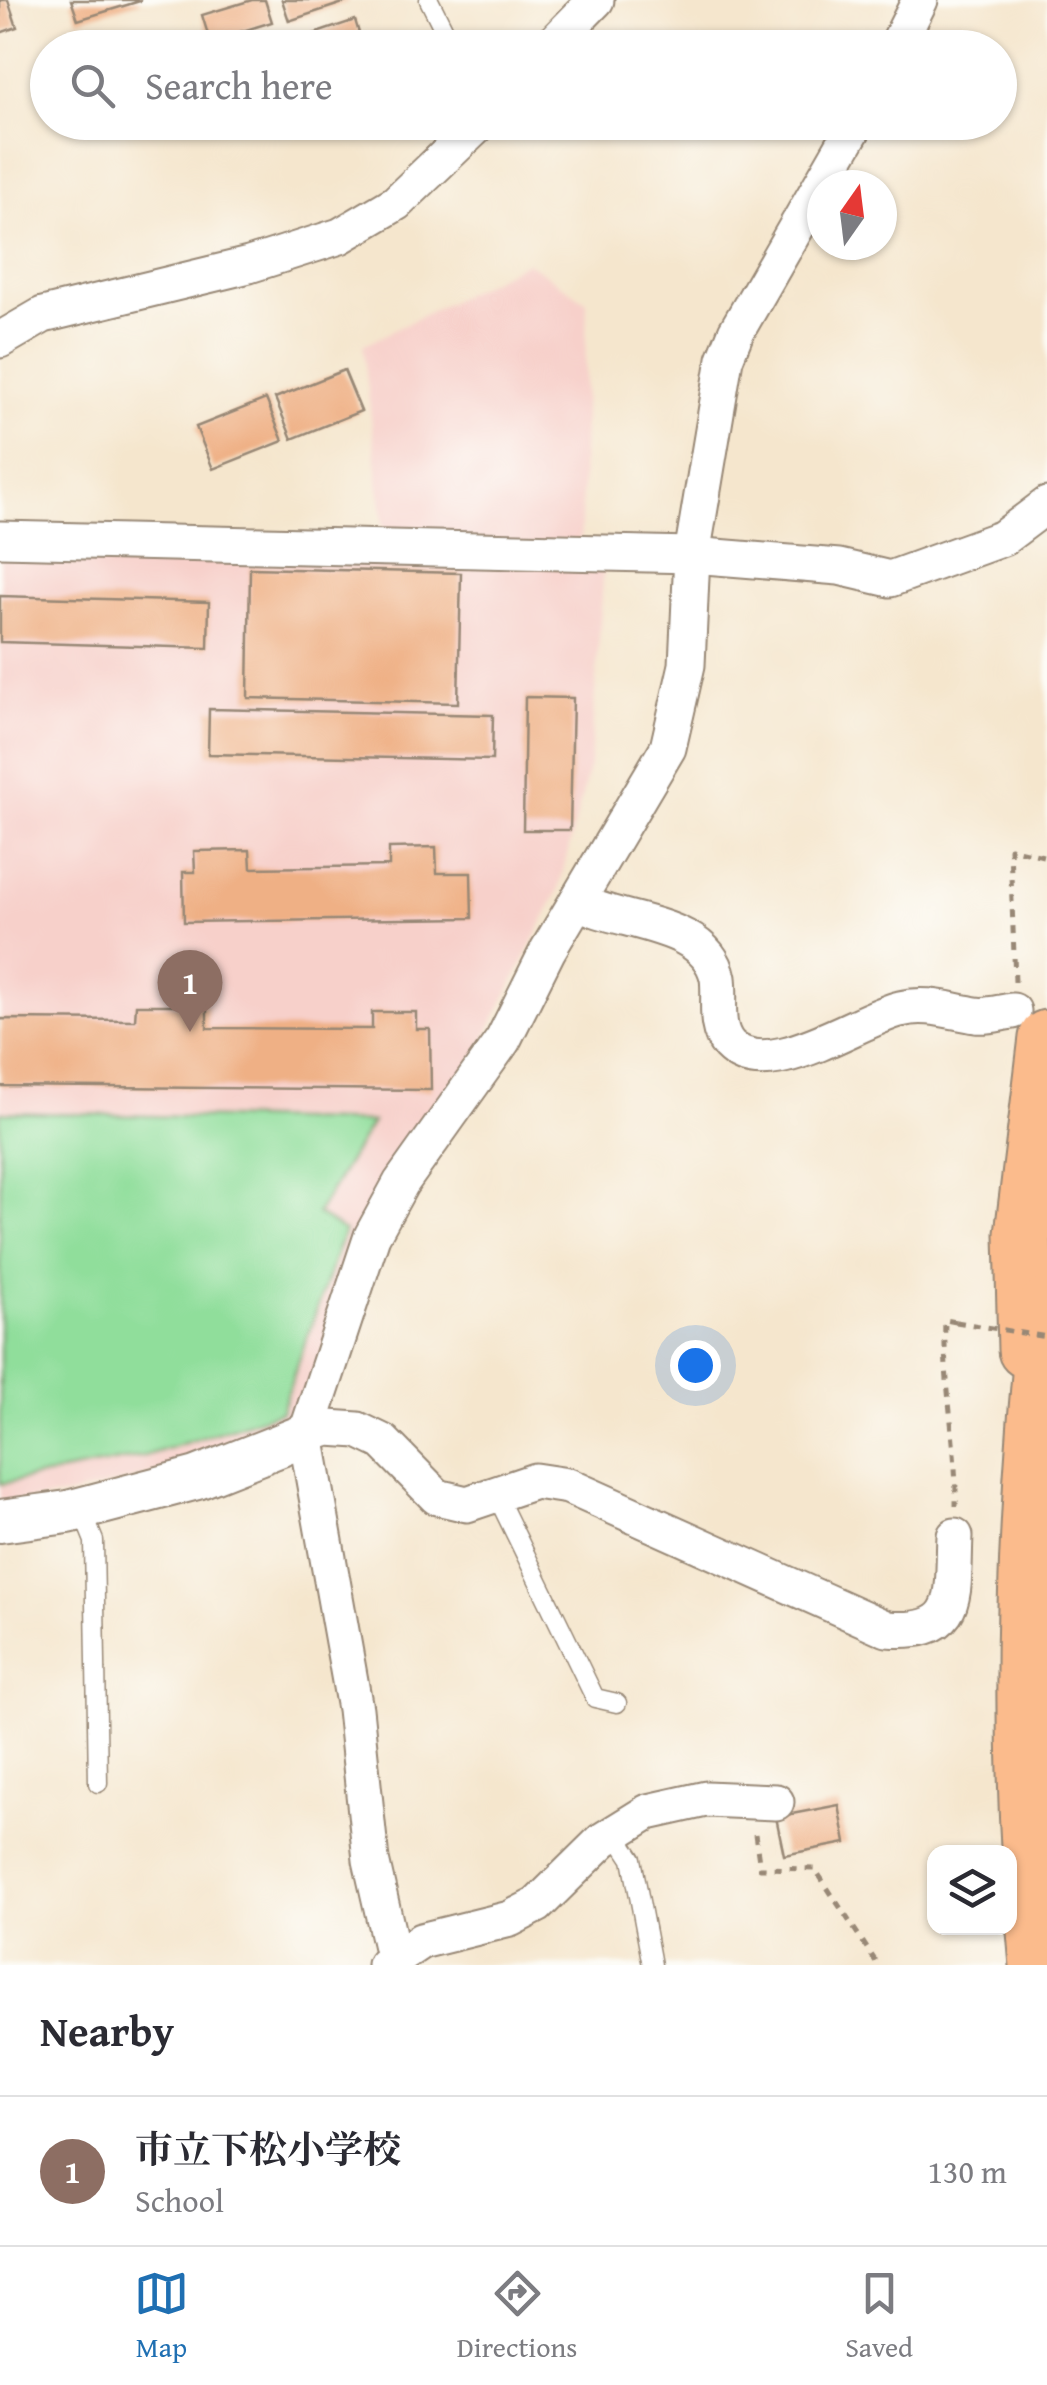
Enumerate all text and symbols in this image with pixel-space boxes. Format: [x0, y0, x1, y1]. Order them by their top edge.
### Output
search box [30, 30, 1017, 140]
text: Search here [145, 57, 333, 113]
icon: search [65, 58, 120, 113]
north arrow [807, 170, 897, 260]
pin: 1 [158, 950, 222, 1032]
your location [670, 1340, 721, 1391]
map controls [927, 1845, 1017, 1935]
button: layers [927, 1845, 1017, 1935]
text: Nearby [40, 2000, 174, 2061]
text: 市立下松小学校 [135, 2121, 401, 2177]
text: 1 [64, 2148, 81, 2195]
text: 130 m [928, 2148, 1007, 2195]
text: School [135, 2177, 224, 2224]
tab: Map [134, 2266, 189, 2367]
tab: Directions [457, 2266, 577, 2367]
tab: Saved [845, 2266, 913, 2367]

